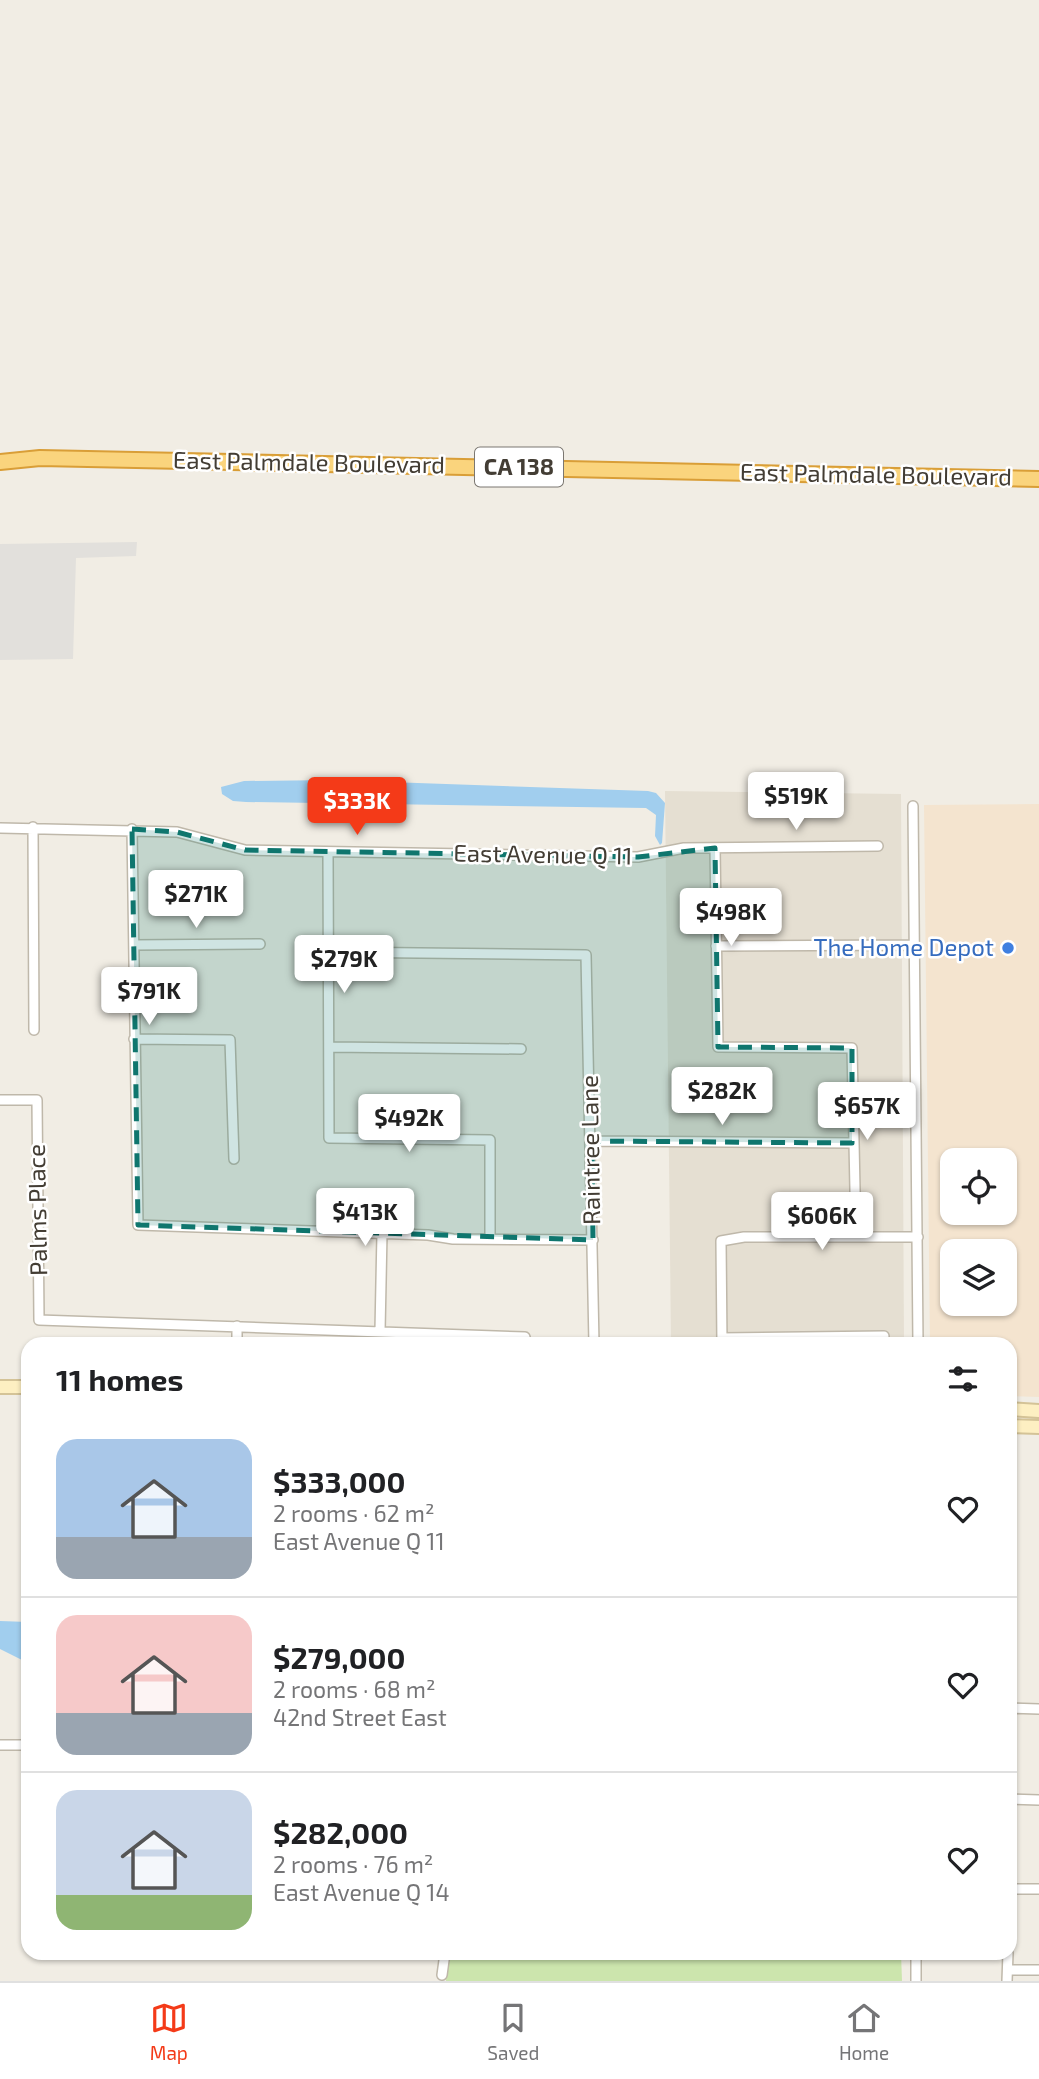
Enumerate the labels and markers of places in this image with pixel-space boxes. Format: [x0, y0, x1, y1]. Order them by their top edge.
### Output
pin: $519K [747, 772, 845, 832]
pin: $333K [308, 778, 406, 837]
pin: $271K [147, 870, 245, 930]
pin: $498K [682, 888, 780, 948]
place label: The Home Depot [813, 932, 994, 961]
pin: $279K [295, 936, 393, 995]
marker: The Home Depot [1000, 940, 1016, 956]
pin: $791K [100, 968, 198, 1027]
pin: $282K [673, 1068, 771, 1127]
pin: $657K [818, 1082, 916, 1142]
pin: $492K [360, 1094, 458, 1154]
pin: $413K [316, 1188, 414, 1248]
pin: $606K [773, 1192, 871, 1252]

